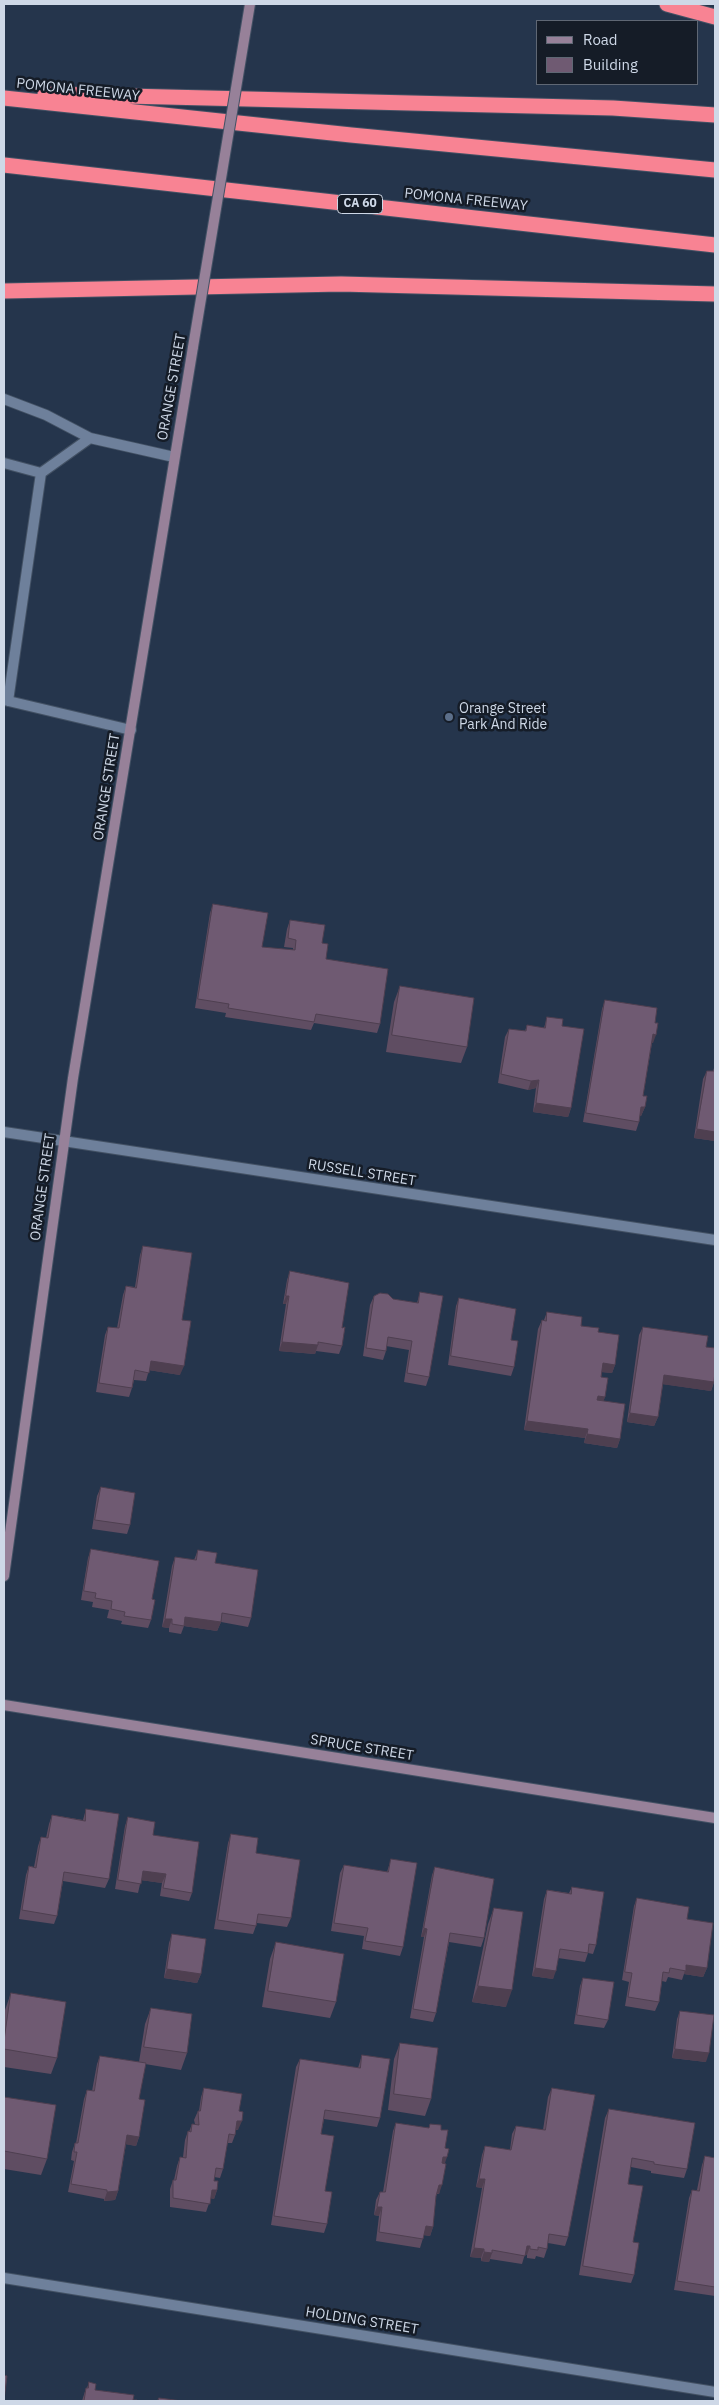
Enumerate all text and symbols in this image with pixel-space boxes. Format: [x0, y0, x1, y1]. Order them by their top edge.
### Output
legend [536, 20, 699, 85]
text: Road [583, 30, 618, 49]
text: Building [583, 55, 638, 74]
street label: POMONA FREEWAY [16, 75, 140, 105]
street label: POMONA FREEWAY [404, 185, 528, 215]
road number: CA 60 [338, 194, 382, 213]
street label: ORANGE STREET [154, 332, 190, 442]
place label: Orange Street Park And Ride [459, 701, 547, 734]
marker: Orange Street Park And Ride [443, 711, 455, 723]
street label: ORANGE STREET [90, 732, 124, 842]
street label: ORANGE STREET [27, 1132, 59, 1242]
street label: RUSSELL STREET [307, 1156, 417, 1190]
street label: SPRUCE STREET [309, 1732, 415, 1764]
street label: HOLDING STREET [304, 2304, 420, 2338]

